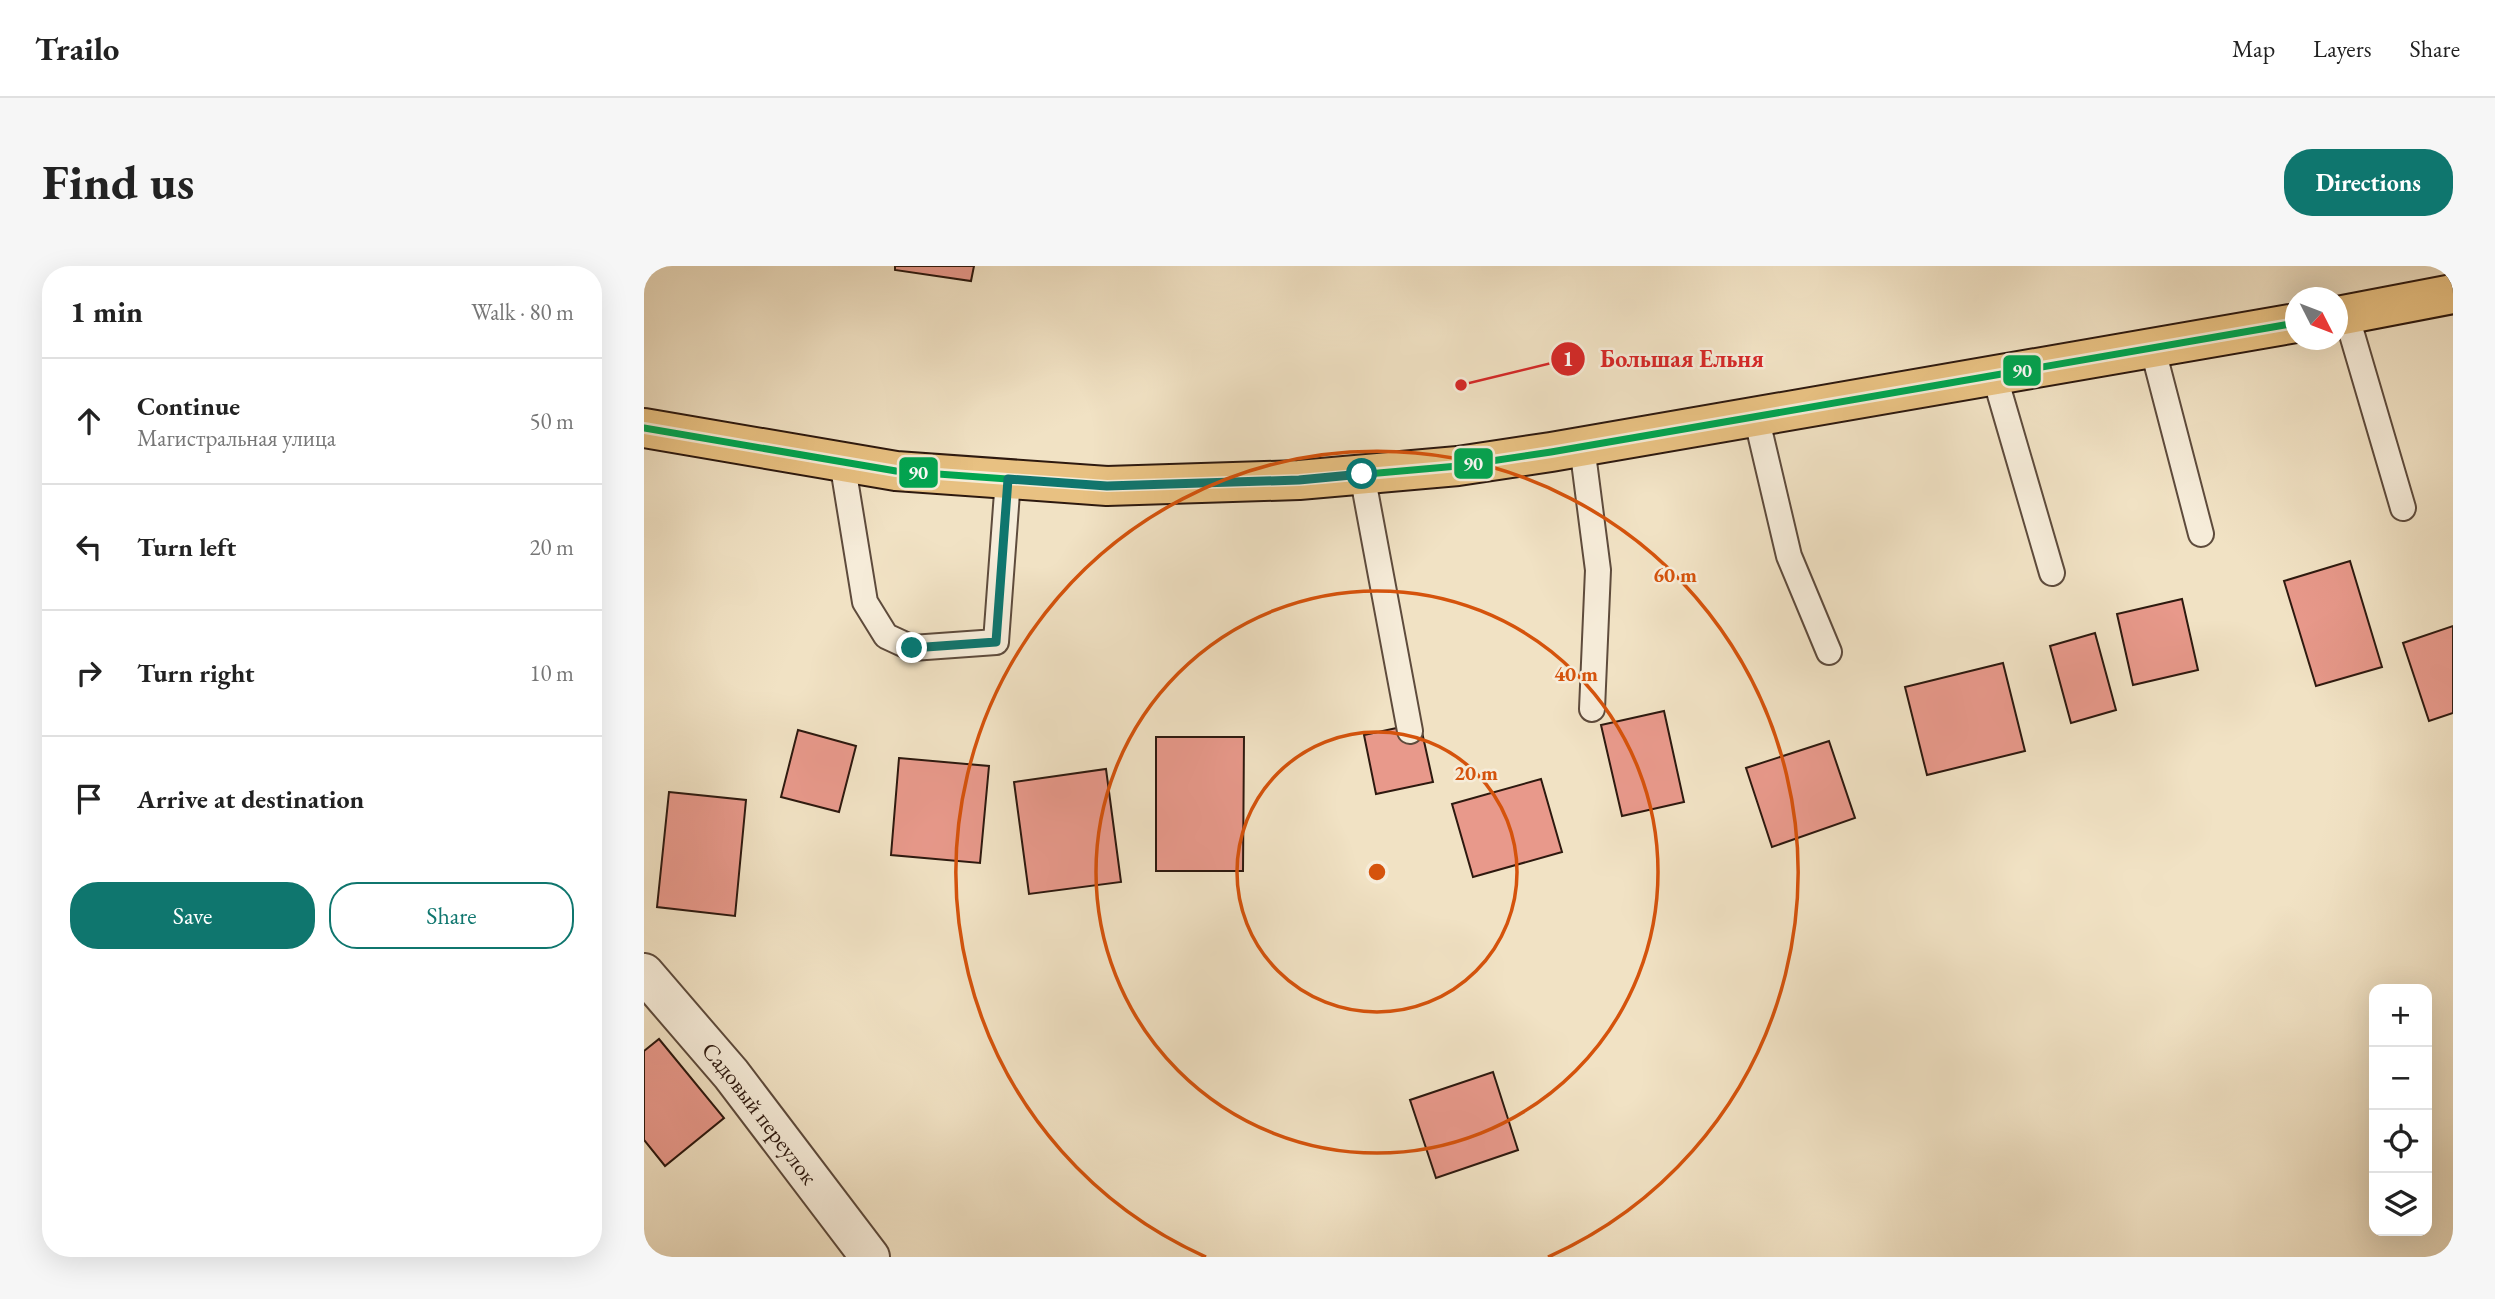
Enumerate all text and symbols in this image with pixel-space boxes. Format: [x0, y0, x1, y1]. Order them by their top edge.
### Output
text: Trailo [35, 27, 119, 70]
text: Map [2232, 33, 2275, 64]
text: Layers [2313, 33, 2372, 64]
text: Share [2410, 33, 2460, 64]
button: Directions [2284, 149, 2453, 216]
text: Find us [42, 150, 194, 214]
north arrow [2285, 287, 2348, 350]
text: 1 min [70, 292, 143, 331]
text: Walk · 80 m [471, 297, 574, 327]
callout: Большая Ельня [1551, 336, 1778, 381]
text: Большая Ельня [1600, 343, 1764, 374]
text: 1 [1562, 345, 1574, 372]
line badge: 90 [2002, 354, 2042, 387]
text: 90 [2012, 358, 2032, 383]
text: Continue [137, 389, 240, 423]
icon: ahead [70, 402, 108, 440]
text: 50 m [529, 406, 574, 436]
text: Магистральная улица [137, 423, 336, 453]
line badge: 90 [1453, 447, 1494, 480]
text: 90 [1463, 451, 1483, 476]
line badge: 90 [898, 456, 939, 489]
route start [1346, 458, 1377, 489]
text: 90 [908, 460, 928, 485]
icon: left [70, 528, 108, 566]
text: Turn left [137, 530, 236, 564]
text: 20 m [529, 532, 574, 562]
text: 60 m [1653, 561, 1697, 588]
route end [896, 632, 927, 663]
icon: right [70, 654, 108, 692]
text: Turn right [137, 656, 255, 690]
text: 10 m [529, 658, 574, 688]
text: 40 m [1554, 660, 1598, 687]
text: 20 m [1454, 759, 1498, 786]
icon: arrive [70, 780, 108, 818]
text: Arrive at destination [137, 782, 364, 816]
centre of rings [1365, 860, 1389, 884]
button: Save [70, 882, 315, 949]
button: Share [329, 882, 574, 949]
map controls [2369, 984, 2432, 1236]
button: + [2369, 984, 2432, 1047]
street label: Садовый переулок [695, 1036, 825, 1191]
button: − [2369, 1047, 2432, 1110]
button: locate [2369, 1110, 2432, 1173]
button: layers [2369, 1173, 2432, 1236]

